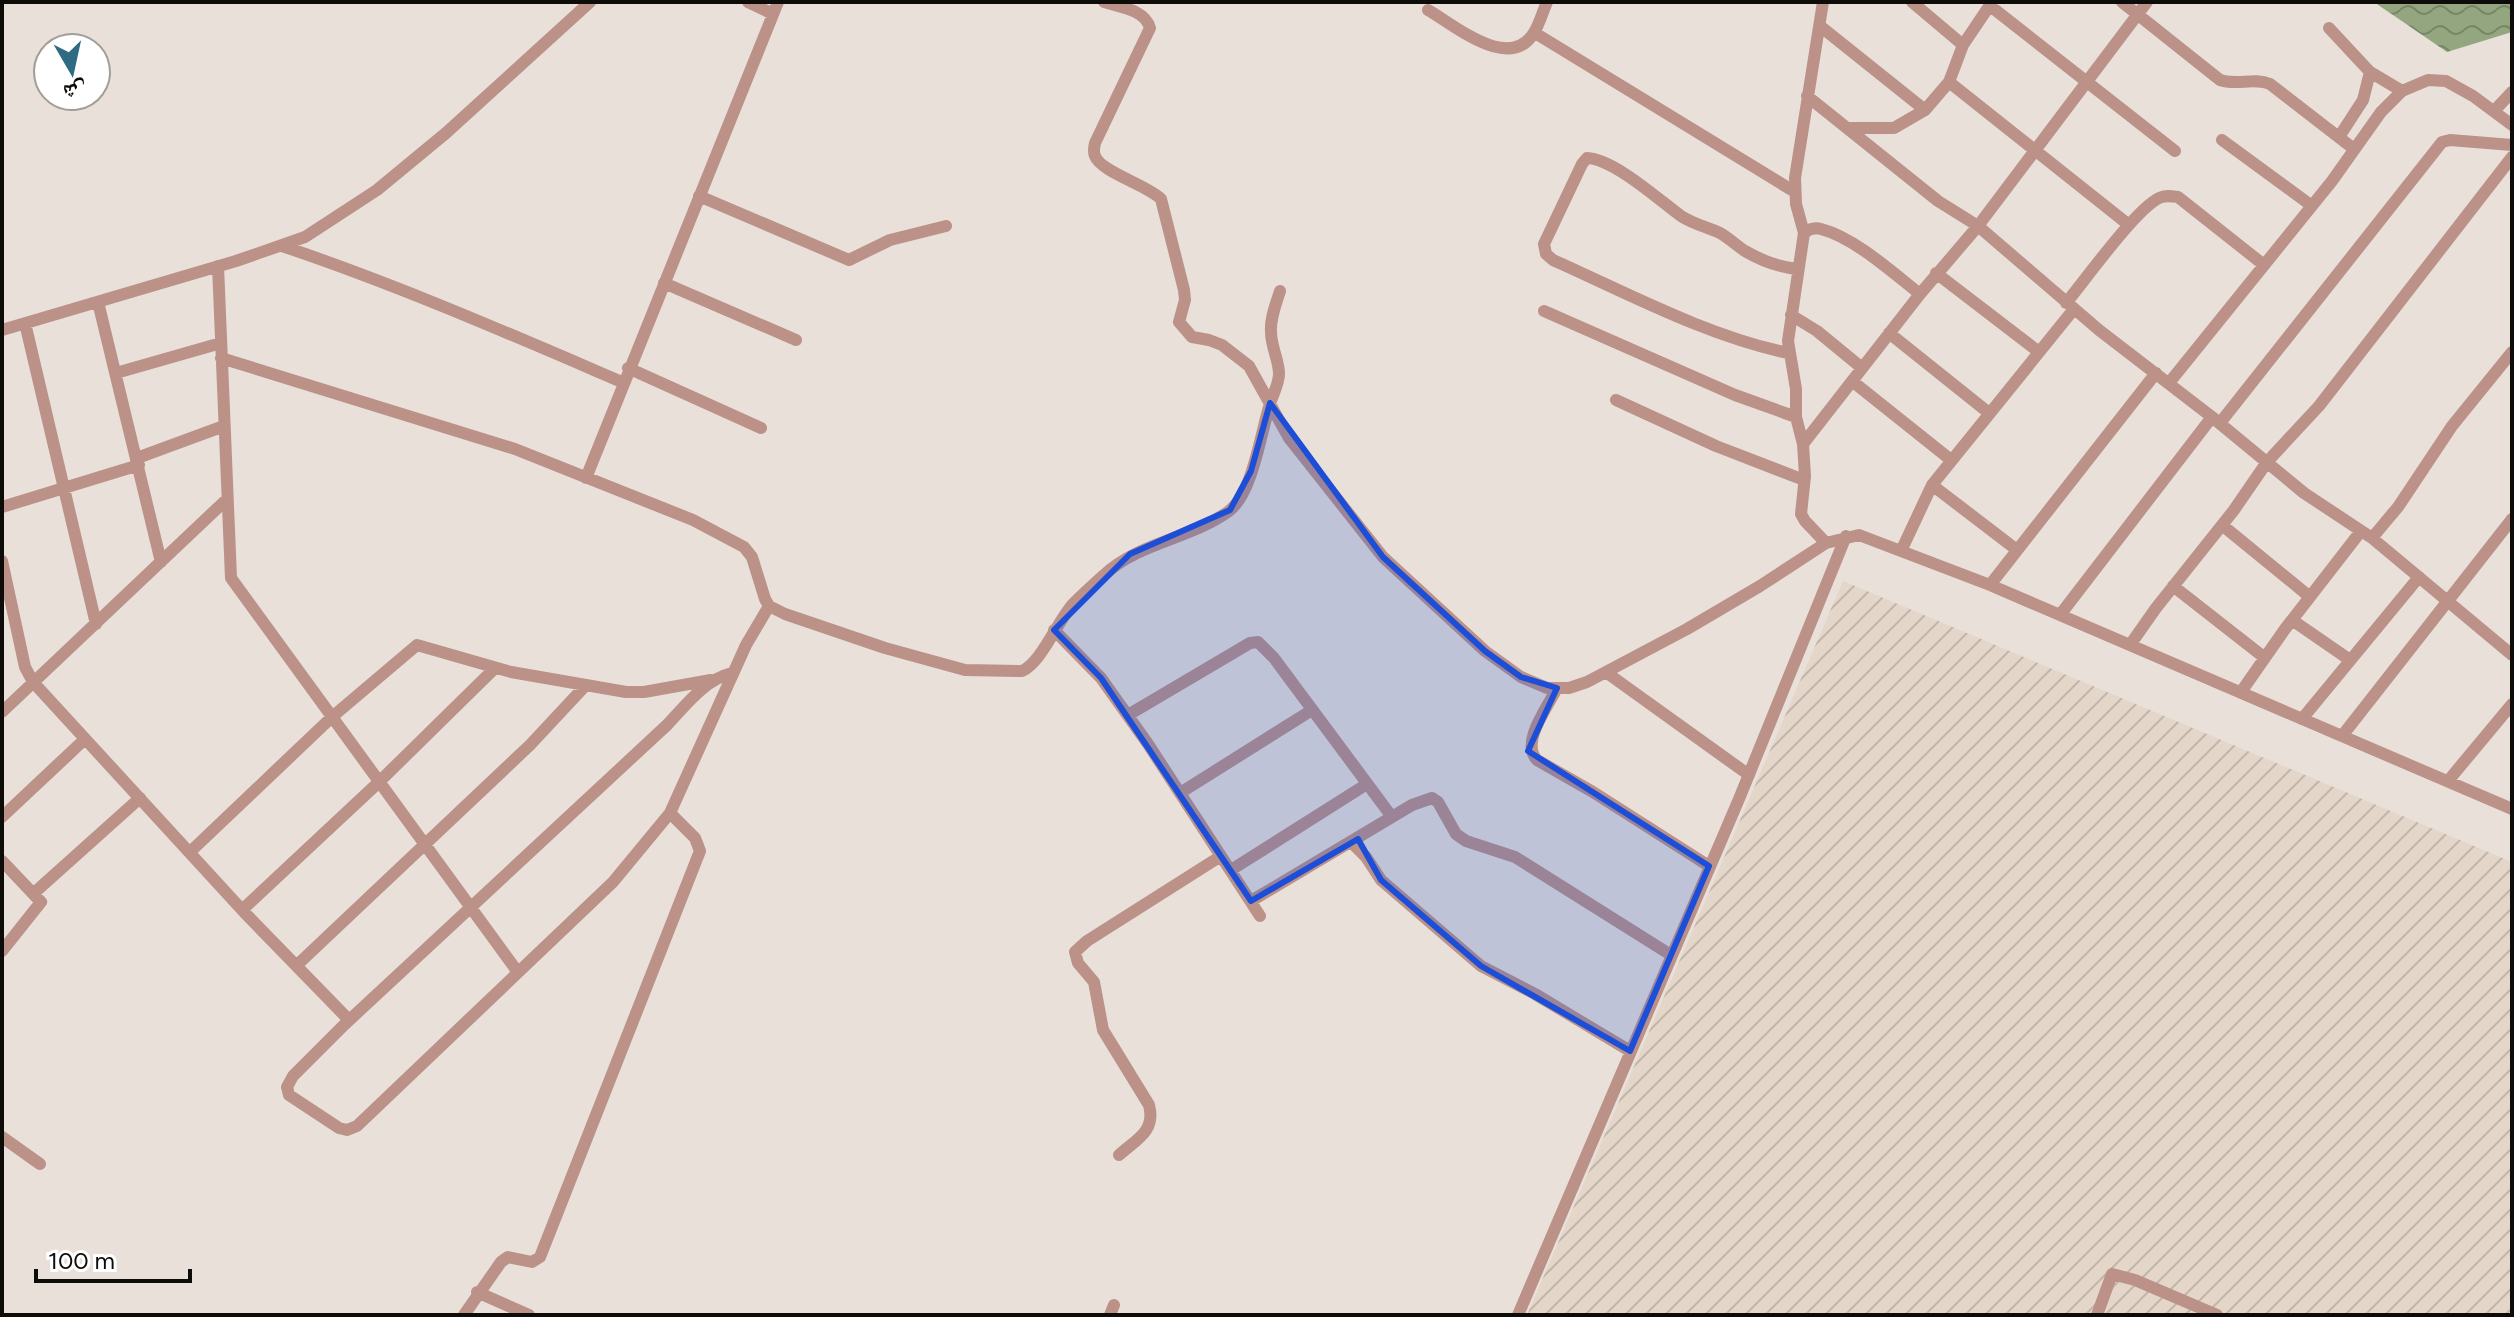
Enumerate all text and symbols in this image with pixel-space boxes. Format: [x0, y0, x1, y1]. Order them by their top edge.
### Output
north arrow [32, 32, 112, 112]
text: ش [61, 76, 89, 106]
scale bar [36, 1233, 190, 1283]
text: 100 m [48, 1246, 115, 1275]

